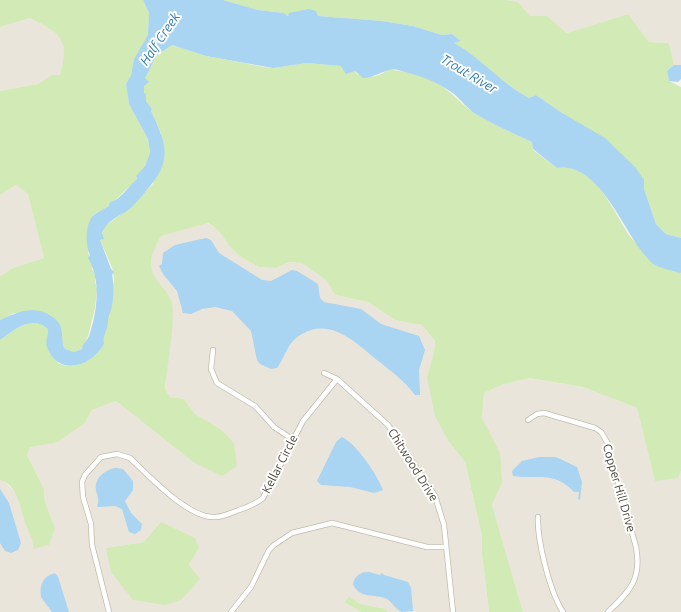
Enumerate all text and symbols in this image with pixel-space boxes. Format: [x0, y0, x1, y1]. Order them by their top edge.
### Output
water label: Half Creek [137, 10, 183, 68]
water label: Trout River [438, 51, 500, 97]
street label: Chitwood Drive [385, 426, 441, 504]
street label: Kellar Circle [259, 432, 301, 496]
street label: Copper Hill Drive [600, 442, 638, 534]

